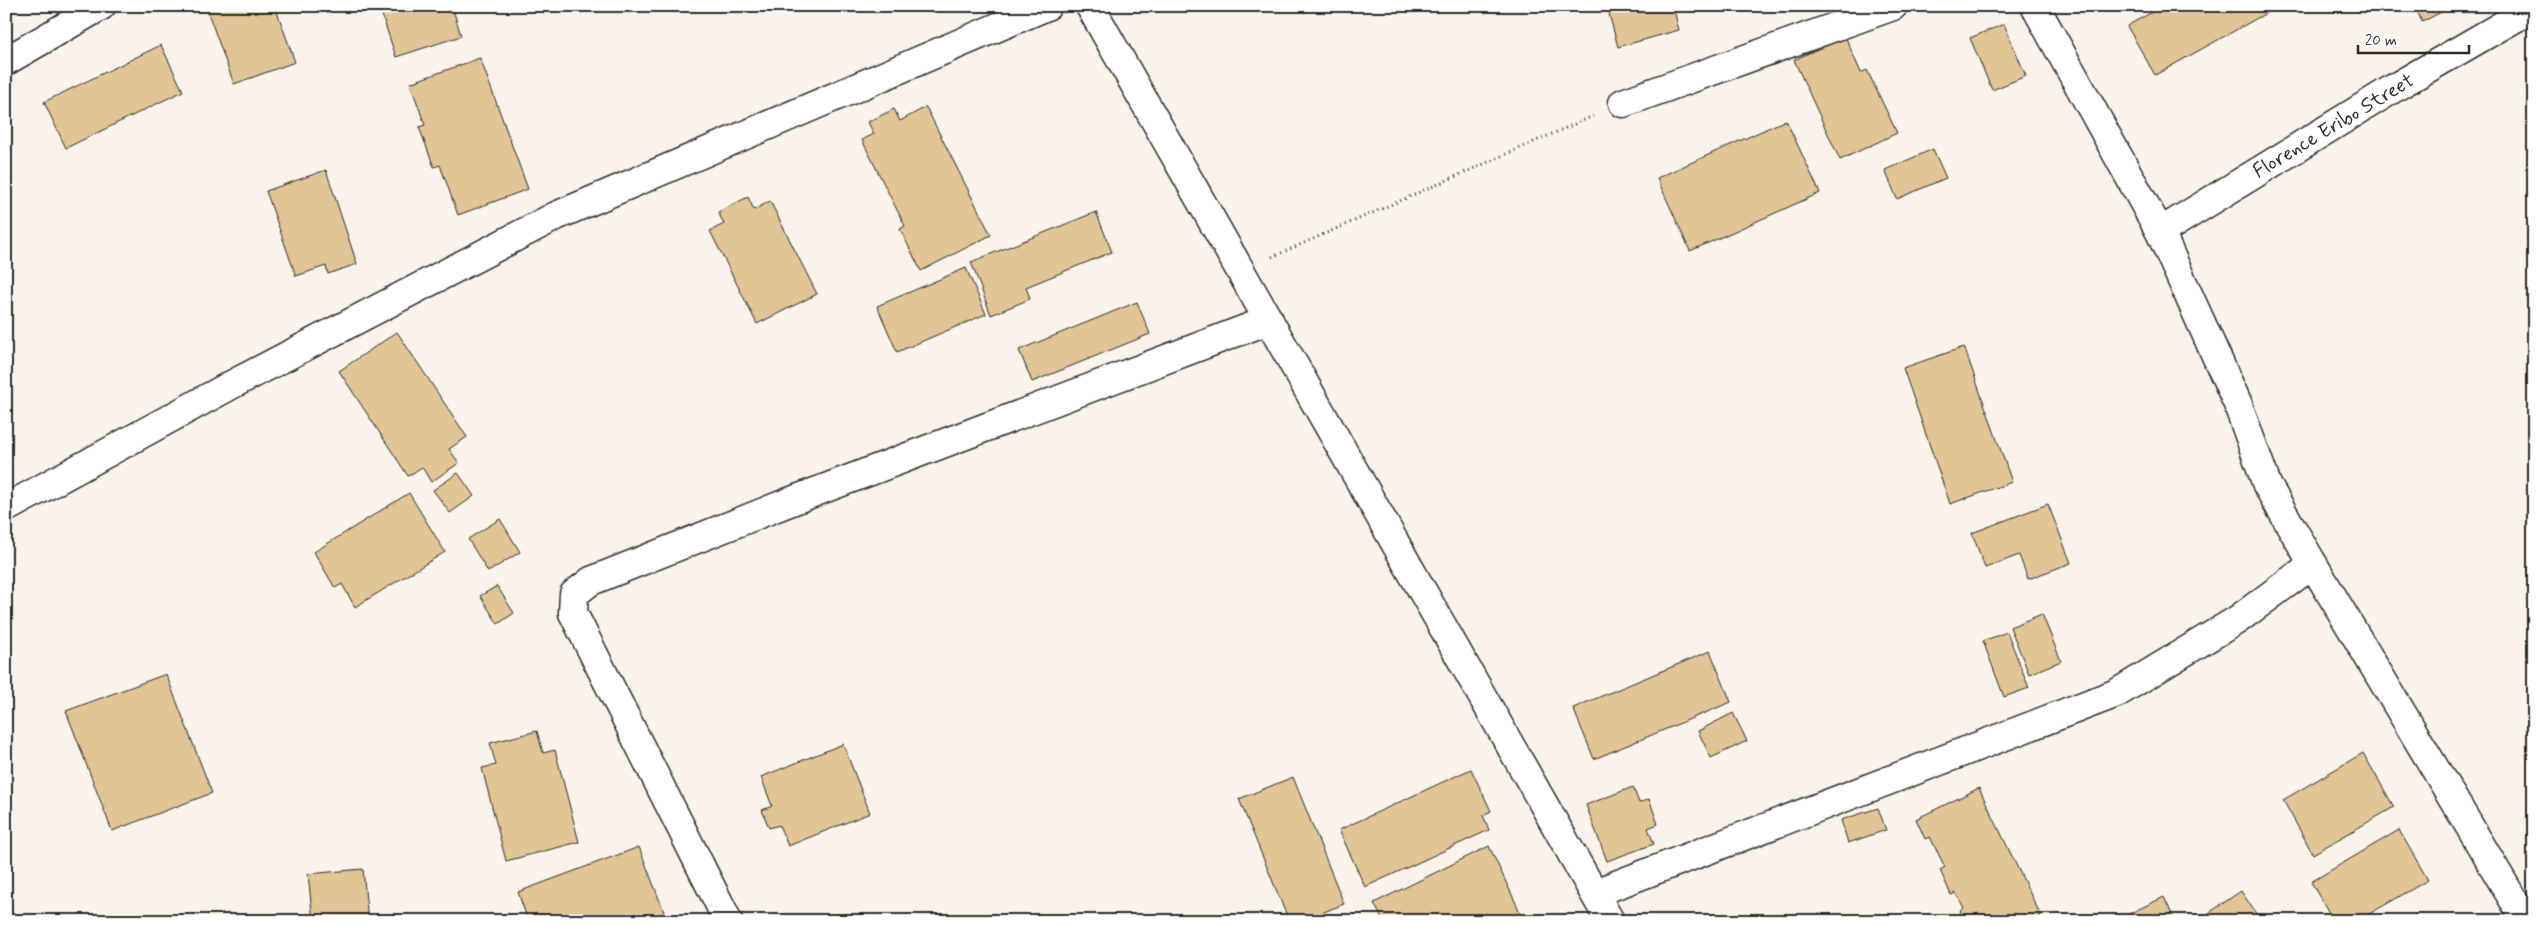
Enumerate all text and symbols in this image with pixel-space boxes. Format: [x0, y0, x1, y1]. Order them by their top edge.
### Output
scale bar [2358, 22, 2469, 54]
text: 20 m [2365, 31, 2397, 51]
street label: Florence Eribo Street [2248, 67, 2420, 185]

